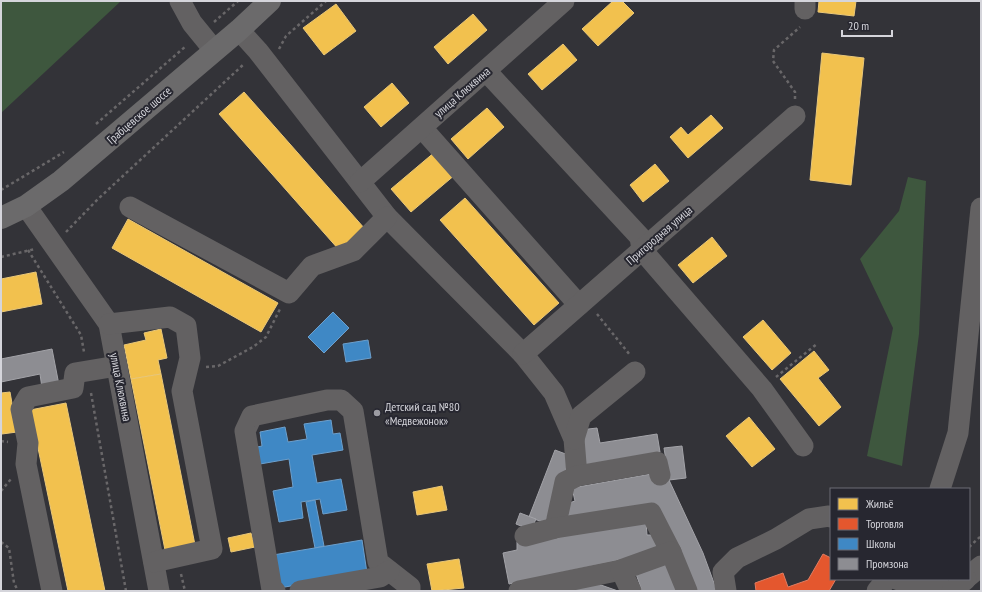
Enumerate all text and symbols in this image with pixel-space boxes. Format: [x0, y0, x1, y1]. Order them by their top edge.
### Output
scale bar [842, 12, 892, 38]
text: 20 m [848, 18, 869, 33]
street label: улица Клюквина [431, 63, 493, 120]
street label: Грабцевское шоссе [104, 83, 174, 147]
street label: Пригородная улица [623, 202, 695, 268]
street label: улица Клюквина [107, 351, 135, 423]
place label: Детский сад №80 «Медвежонок» [385, 399, 460, 428]
marker: Детский сад №80 «Медвежонок» [372, 408, 382, 418]
legend [830, 488, 970, 580]
text: Жильё [865, 496, 893, 511]
text: Торговля [866, 516, 904, 531]
text: Школы [866, 536, 895, 551]
text: Промзона [866, 556, 909, 571]

